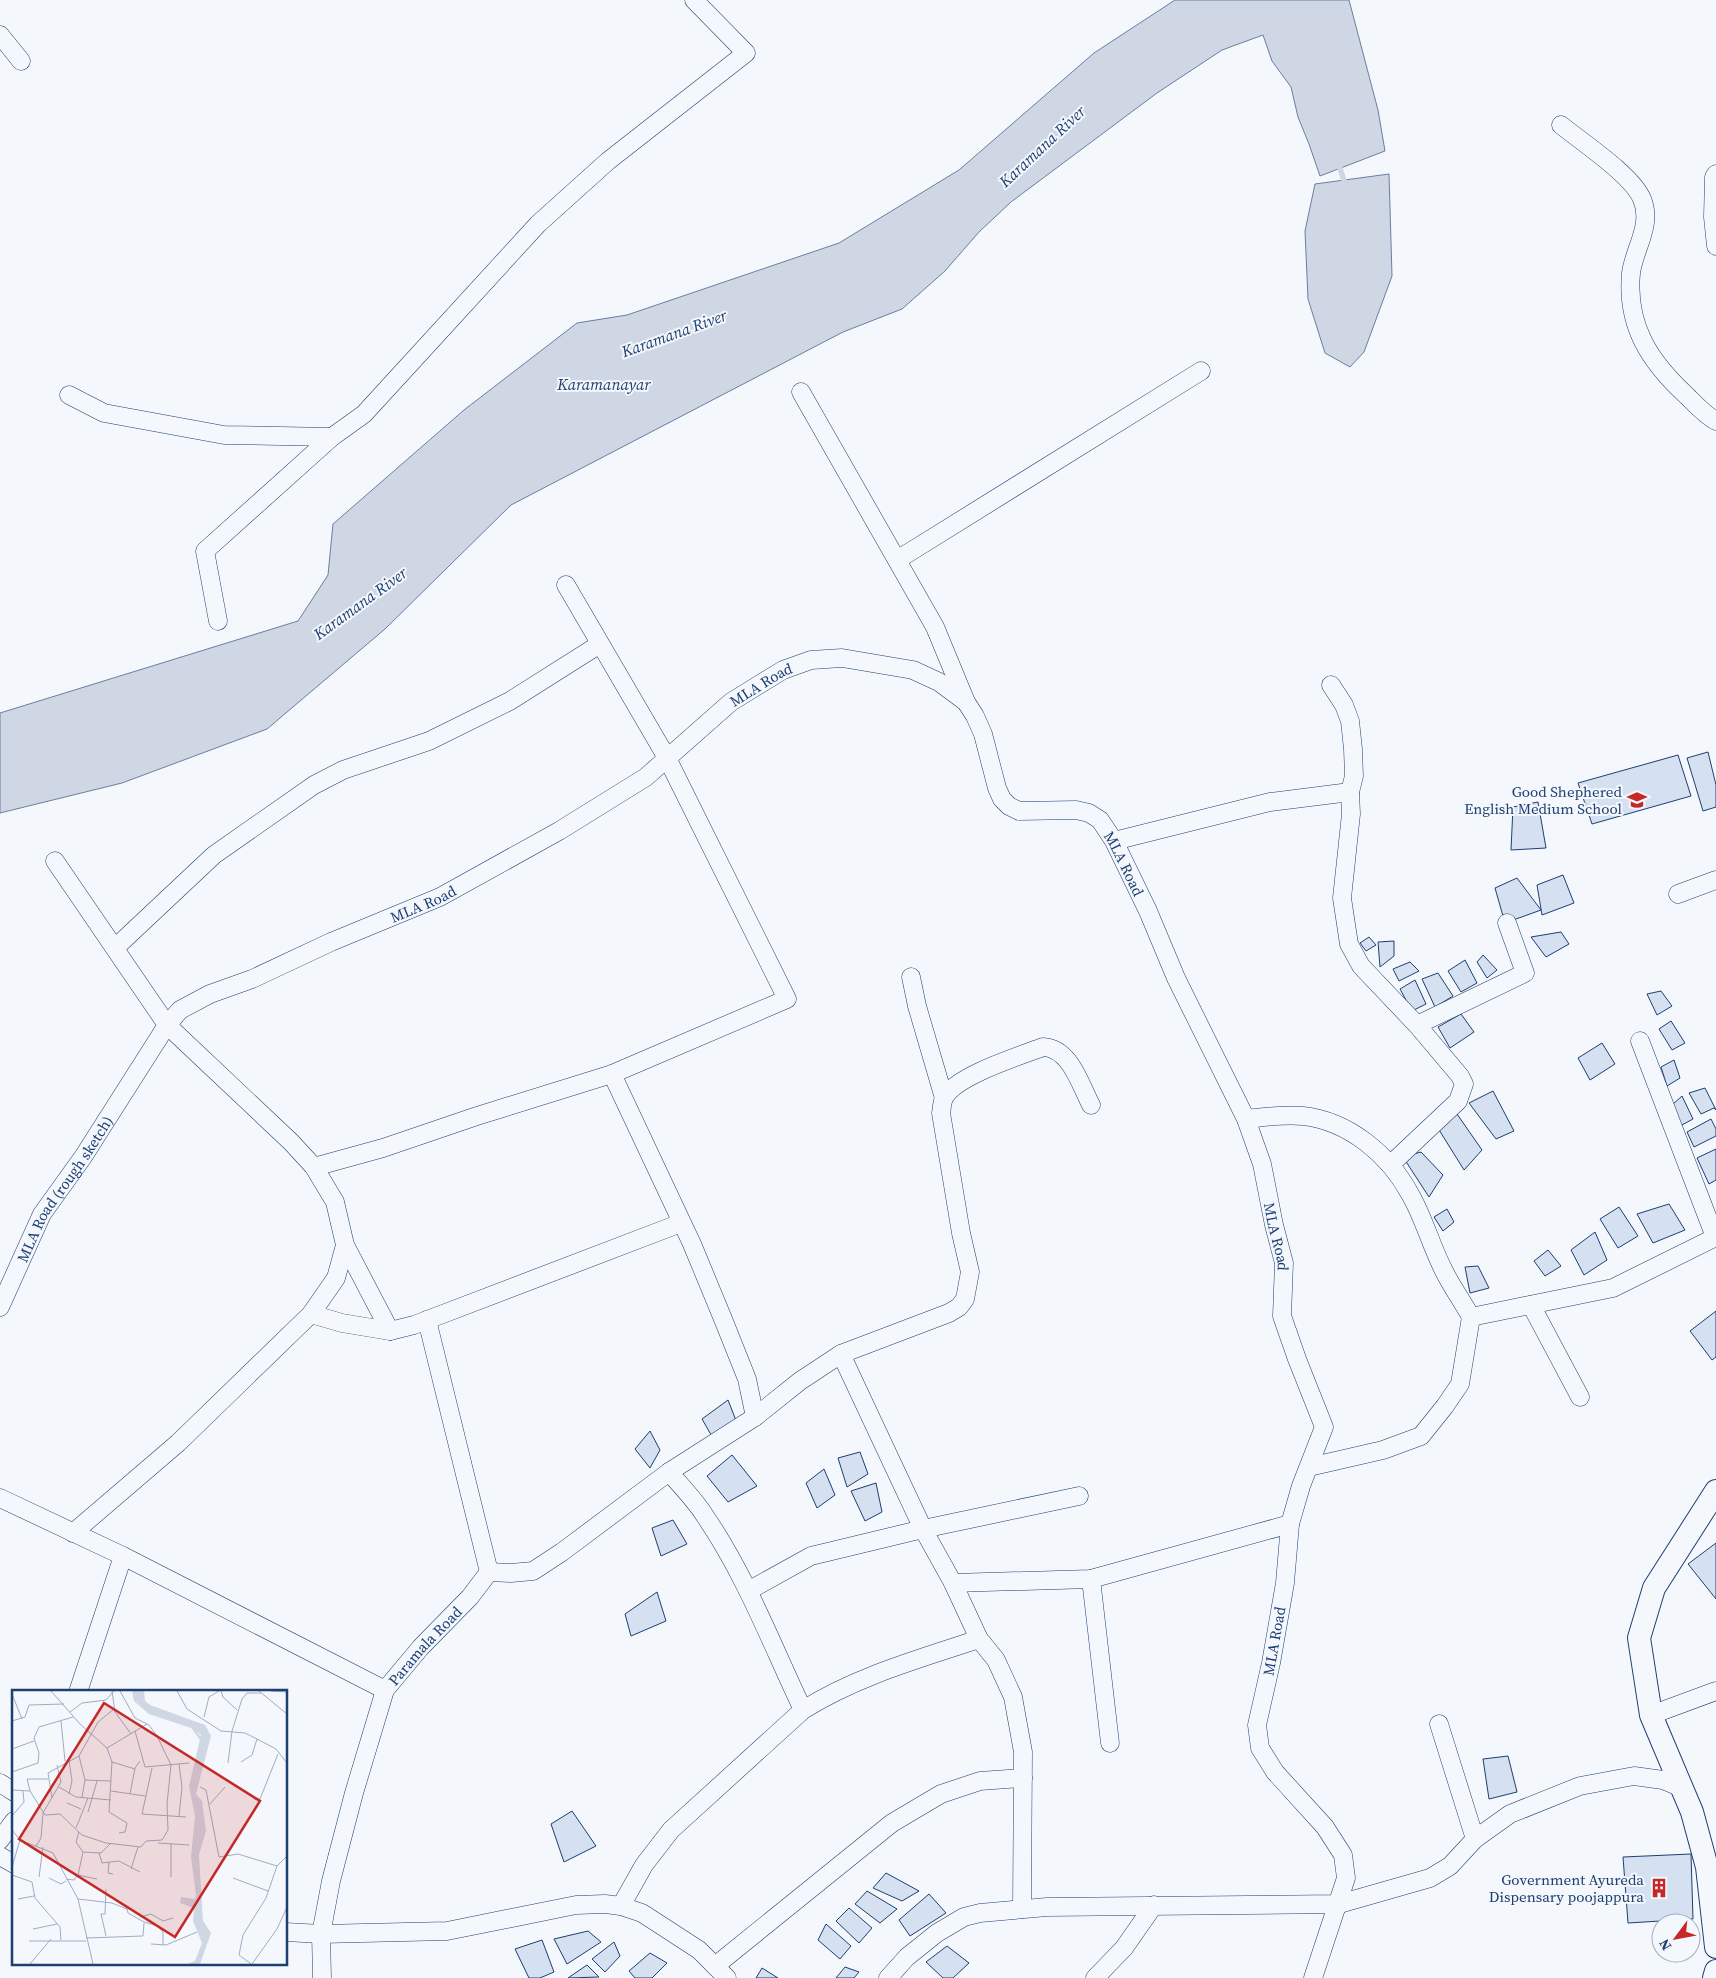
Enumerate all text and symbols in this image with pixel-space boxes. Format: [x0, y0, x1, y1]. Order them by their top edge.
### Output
water label: Karamana River [993, 100, 1090, 192]
water label: Karamana River [617, 304, 730, 363]
water label: Karamanayar [556, 373, 651, 395]
water label: Karamana River [308, 561, 412, 645]
street label: MLA Road [725, 657, 795, 711]
place label: Good Shephered English Medium School [1464, 781, 1623, 819]
school or university icon: Good Shephered English Medium School [1626, 789, 1648, 811]
street label: MLA Road [1100, 827, 1150, 900]
street label: MLA Road [387, 879, 460, 927]
street label: MLA Road (rough sketch) [11, 1111, 117, 1265]
street label: MLA Road [1259, 1200, 1295, 1272]
street label: Paramala Road [383, 1601, 467, 1690]
street label: MLA Road [1258, 1604, 1290, 1677]
inset map [12, 1690, 288, 1966]
place label: Government Ayureda Dispensary poojappura [1489, 1869, 1644, 1907]
building icon: Government Ayureda Dispensary poojappura [1648, 1877, 1670, 1899]
north arrow [1651, 1913, 1701, 1963]
text: N [1654, 1935, 1676, 1955]

